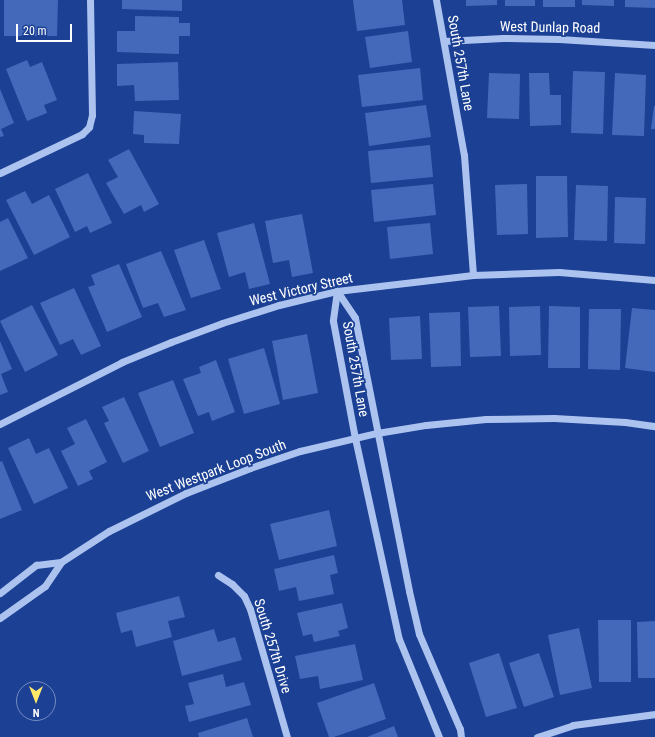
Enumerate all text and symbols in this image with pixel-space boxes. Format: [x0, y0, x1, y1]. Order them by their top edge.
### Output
street label: South 257th Lane [444, 14, 478, 112]
scale bar [18, 16, 74, 42]
street label: West Dunlap Road [500, 18, 600, 36]
text: 20 m [23, 24, 47, 38]
street label: West Victory Street [248, 269, 354, 309]
street label: South 257th Lane [339, 320, 373, 418]
street label: West Westpark Loop South [144, 436, 288, 504]
street label: South 257th Drive [251, 597, 295, 695]
north arrow [16, 681, 56, 721]
text: N [33, 706, 39, 719]

